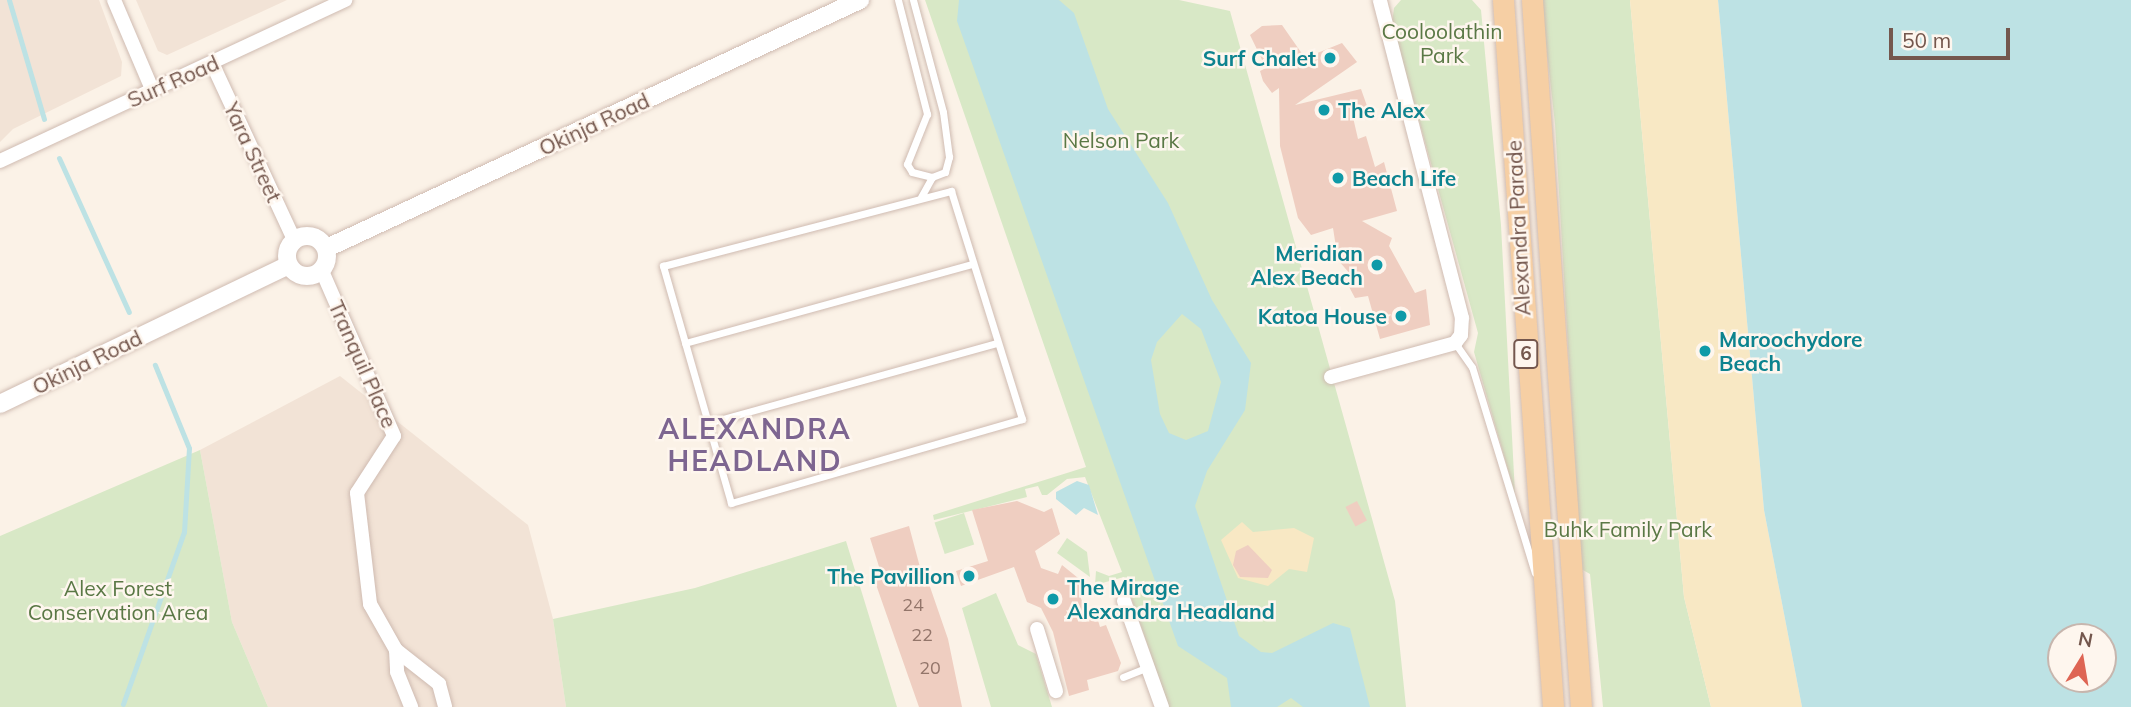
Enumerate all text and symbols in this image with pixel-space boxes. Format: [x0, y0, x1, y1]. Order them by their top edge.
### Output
scale bar [1893, 14, 2014, 58]
park label: Cooloolathin Park [1381, 18, 1503, 68]
text: 50 m [1902, 27, 1951, 53]
place label: Surf Chalet [1203, 45, 1316, 71]
street label: Surf Road [123, 50, 223, 112]
marker: Surf Chalet [1322, 50, 1338, 66]
street label: Okinja Road [535, 87, 653, 161]
place label: The Alex [1338, 97, 1425, 123]
street label: Yara Street [219, 98, 287, 206]
marker: The Alex [1316, 102, 1332, 118]
park label: Nelson Park [1063, 127, 1179, 153]
street label: Alexandra Parade [1501, 139, 1535, 317]
place label: Beach Life [1352, 165, 1456, 191]
marker: Beach Life [1330, 170, 1346, 186]
place label: Meridian Alex Beach [1251, 240, 1363, 290]
marker: Meridian Alex Beach [1369, 257, 1385, 273]
street label: Tranquil Place [324, 296, 402, 432]
place label: Katoa House [1258, 303, 1387, 329]
marker: Katoa House [1393, 308, 1409, 324]
street label: Okinja Road [28, 325, 146, 399]
place label: Maroochydore Beach [1719, 326, 1863, 376]
road number: 6 [1512, 338, 1540, 370]
marker: Maroochydore Beach [1697, 343, 1713, 359]
district label: ALEXANDRA HEADLAND [659, 412, 851, 478]
park label: Buhk Family Park [1544, 516, 1712, 542]
place label: The Pavillion [827, 563, 955, 589]
marker: The Pavillion [961, 568, 977, 584]
place label: The Mirage Alexandra Headland [1067, 574, 1275, 624]
park label: Alex Forest Conservation Area [28, 575, 208, 625]
marker: The Mirage Alexandra Headland [1045, 591, 1061, 607]
house number: 24 [902, 594, 924, 616]
north arrow [2047, 623, 2117, 693]
house number: 22 [911, 624, 933, 646]
text: N [2076, 626, 2095, 652]
house number: 20 [919, 657, 941, 679]

